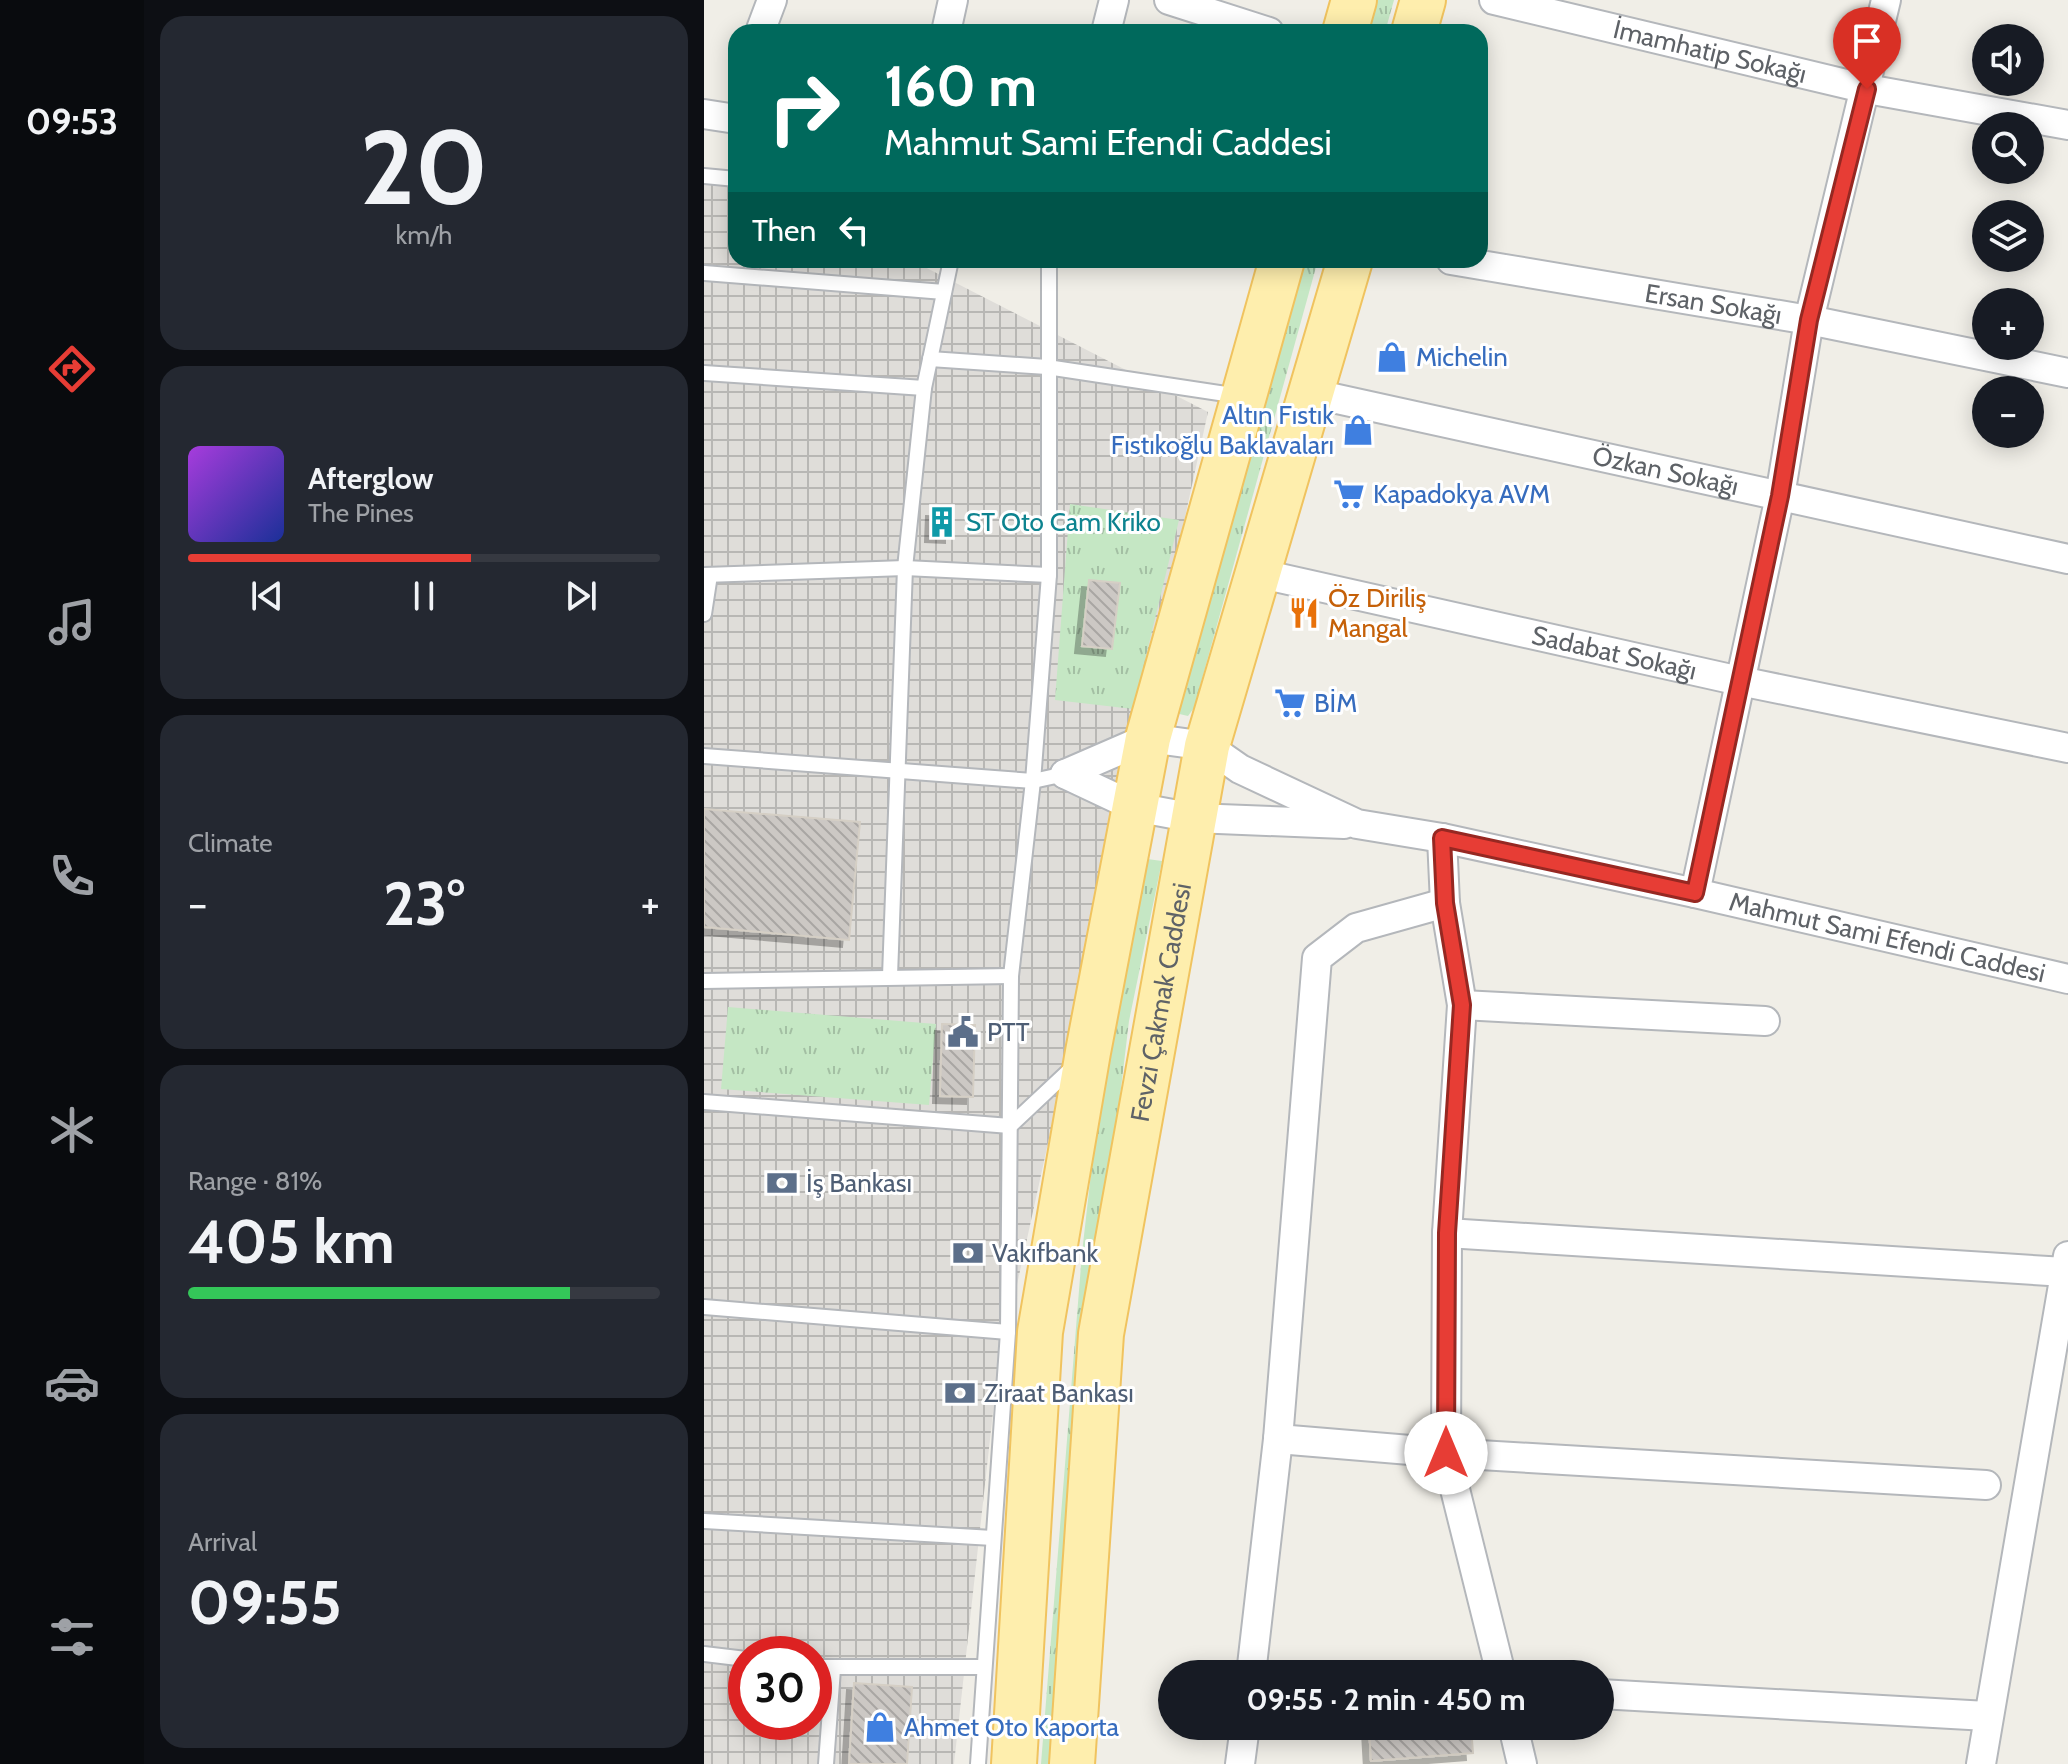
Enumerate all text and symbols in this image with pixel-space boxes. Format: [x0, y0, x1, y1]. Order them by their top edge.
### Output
pin [1833, 7, 1901, 89]
street label: İmamhatip Sokağı [1610, 13, 1810, 90]
icon: arrive [1845, 19, 1889, 63]
map controls [1972, 24, 2044, 448]
button: sound [1972, 24, 2044, 96]
text: 160 m [884, 52, 1037, 120]
icon: right [752, 56, 856, 160]
text: 09:53 [26, 99, 118, 143]
text: 20 [360, 104, 488, 230]
button: search [1972, 112, 2044, 184]
text: Mahmut Sami Efendi Caddesi [884, 120, 1332, 164]
button: layers [1972, 200, 2044, 272]
icon: left [832, 208, 876, 252]
text: Then [752, 212, 816, 249]
text: km/h [396, 219, 452, 251]
street label: Ersan Sokağı [1643, 277, 1784, 331]
button: + [1972, 288, 2044, 360]
shop icon: Michelin [1375, 340, 1409, 374]
icon: directions [44, 341, 100, 397]
place label: Michelin [1416, 341, 1508, 373]
button: − [1972, 376, 2044, 448]
place label: Altın Fıstık Fıstıkoğlu Baklavaları [1111, 399, 1334, 461]
shop icon: Altın Fıstık Fıstıkoğlu Baklavaları [1341, 413, 1375, 447]
street label: Özkan Sokağı [1590, 439, 1742, 502]
text: Afterglow [308, 460, 434, 497]
supermarket icon: Kapadokya AVM [1332, 477, 1366, 511]
place label: Kapadokya AVM [1373, 478, 1550, 510]
text: The Pines [308, 497, 414, 529]
building icon: ST Oto Cam Kriko [925, 505, 959, 539]
place label: ST Oto Cam Kriko [966, 506, 1161, 538]
icon: previous [245, 574, 289, 618]
icon: pause [402, 574, 446, 618]
icon: next [559, 574, 603, 618]
place label: Öz Diriliş Mangal [1328, 582, 1427, 644]
icon: music [44, 594, 100, 650]
restaurant icon: Öz Diriliş Mangal [1287, 596, 1321, 630]
street label: Sadabat Sokağı [1529, 619, 1700, 687]
supermarket icon: BİM [1273, 686, 1307, 720]
place label: BİM [1314, 687, 1357, 719]
text: Climate [188, 827, 273, 859]
icon: phone [44, 848, 100, 904]
text: 23° [383, 867, 465, 940]
text: − [188, 877, 207, 930]
text: + [641, 877, 660, 930]
street label: Fevzi Çakmak Caddesi [1124, 880, 1198, 1124]
street label: Mahmut Sami Efendi Caddesi [1726, 885, 2049, 989]
public building icon: PTT [946, 1015, 980, 1049]
place label: PTT [987, 1016, 1030, 1048]
icon: climate [44, 1102, 100, 1158]
text: Range · 81% [188, 1165, 322, 1197]
bank icon: İş Bankası [765, 1166, 799, 1200]
place label: İş Bankası [806, 1167, 912, 1199]
text: 405 km [188, 1205, 395, 1278]
bank icon: Vakıfbank [951, 1236, 985, 1270]
place label: Vakıfbank [992, 1237, 1099, 1269]
icon: car [44, 1355, 100, 1411]
bank icon: Ziraat Bankası [943, 1376, 977, 1410]
place label: Ziraat Bankası [984, 1377, 1134, 1409]
position arrow [1404, 1411, 1488, 1495]
text: Arrival [188, 1526, 257, 1558]
text: 09:55 [188, 1566, 342, 1639]
icon: filters [44, 1609, 100, 1665]
speed limit sign: 30 [728, 1636, 832, 1740]
text: 09:55 · 2 min · 450 m [1246, 1681, 1526, 1718]
shop icon: Ahmet Oto Kaporta [863, 1710, 897, 1744]
place label: Ahmet Oto Kaporta [904, 1711, 1120, 1743]

